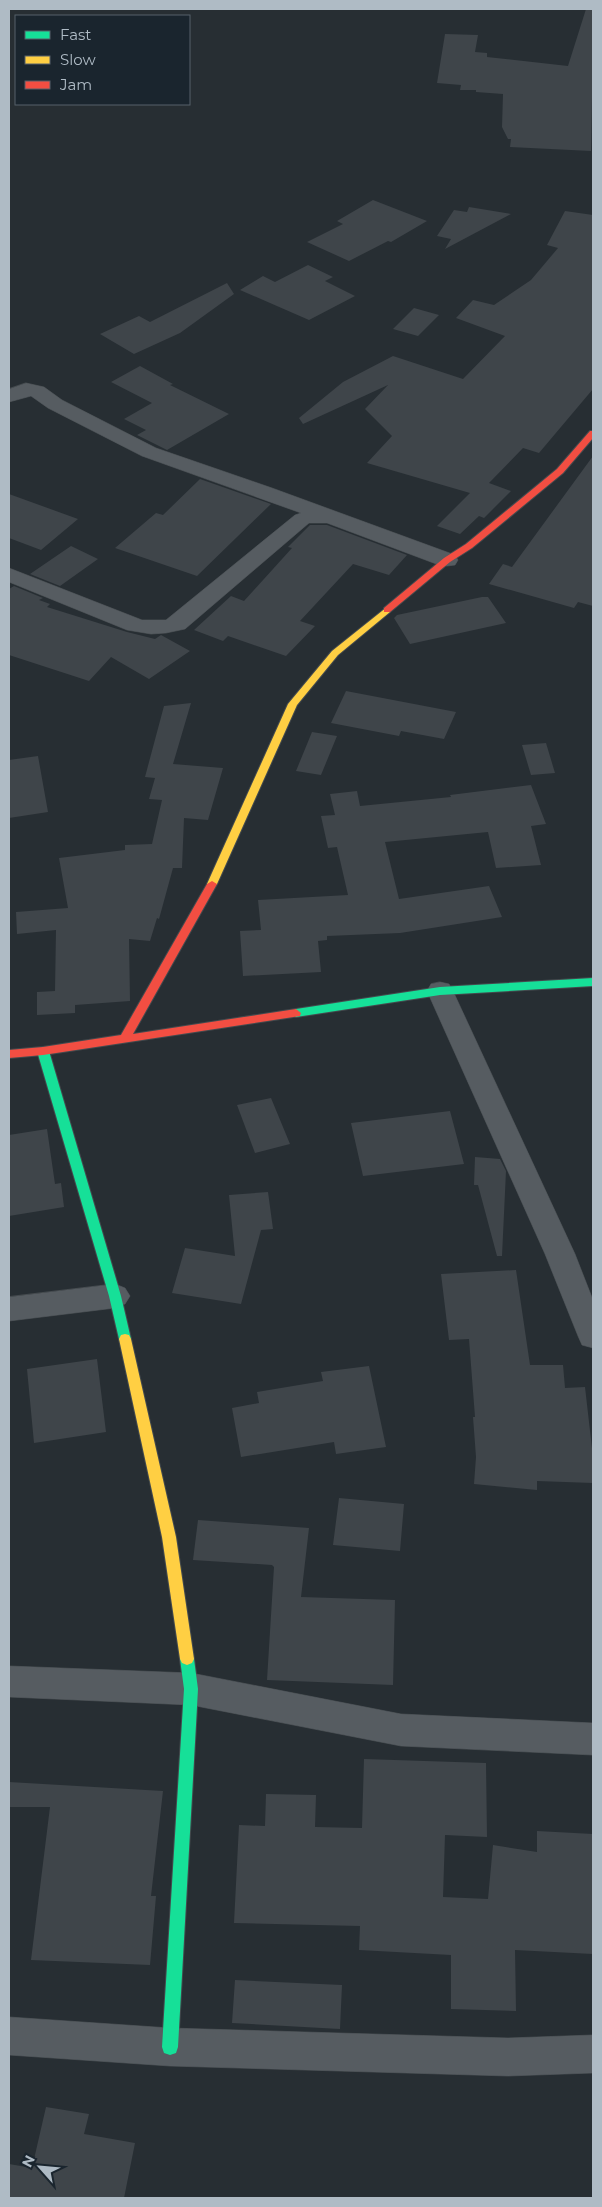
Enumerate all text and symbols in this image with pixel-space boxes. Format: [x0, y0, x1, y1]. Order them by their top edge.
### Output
legend [15, 15, 190, 105]
text: Fast [60, 25, 91, 44]
text: Slow [60, 50, 96, 69]
text: Jam [59, 75, 92, 94]
north arrow [15, 2142, 65, 2192]
text: N [18, 2152, 39, 2170]

